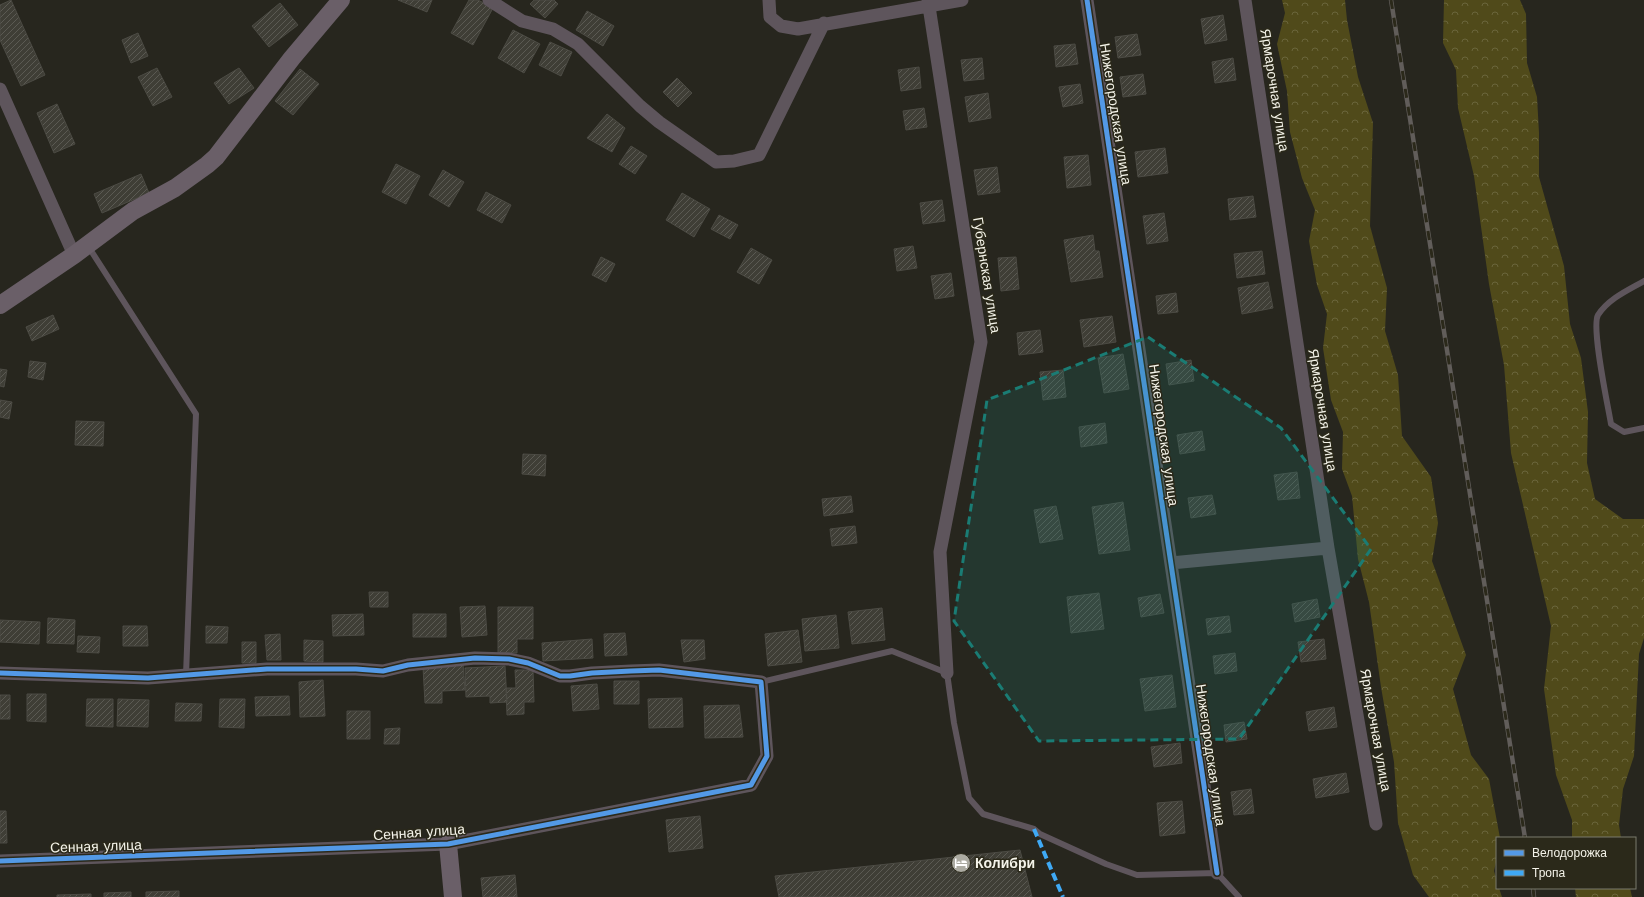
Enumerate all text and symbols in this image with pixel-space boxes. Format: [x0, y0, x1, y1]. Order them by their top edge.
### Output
street label: Ярмарочная улица [1257, 27, 1293, 153]
street label: Нижегородская улица [1097, 42, 1135, 186]
street label: Губернская улица [970, 216, 1004, 334]
street label: Ярмарочная улица [1305, 347, 1341, 473]
street label: Нижегородская улица [1146, 363, 1182, 507]
street label: Ярмарочная улица [1357, 667, 1395, 793]
street label: Нижегородская улица [1193, 683, 1229, 827]
street label: Сенная улица [373, 821, 466, 843]
street label: Сенная улица [50, 836, 142, 856]
legend [1496, 837, 1636, 889]
text: Велодорожка [1532, 846, 1607, 860]
hotel icon: Колибри [950, 852, 972, 874]
place label: Колибри [975, 855, 1035, 871]
text: Тропа [1532, 866, 1566, 880]

